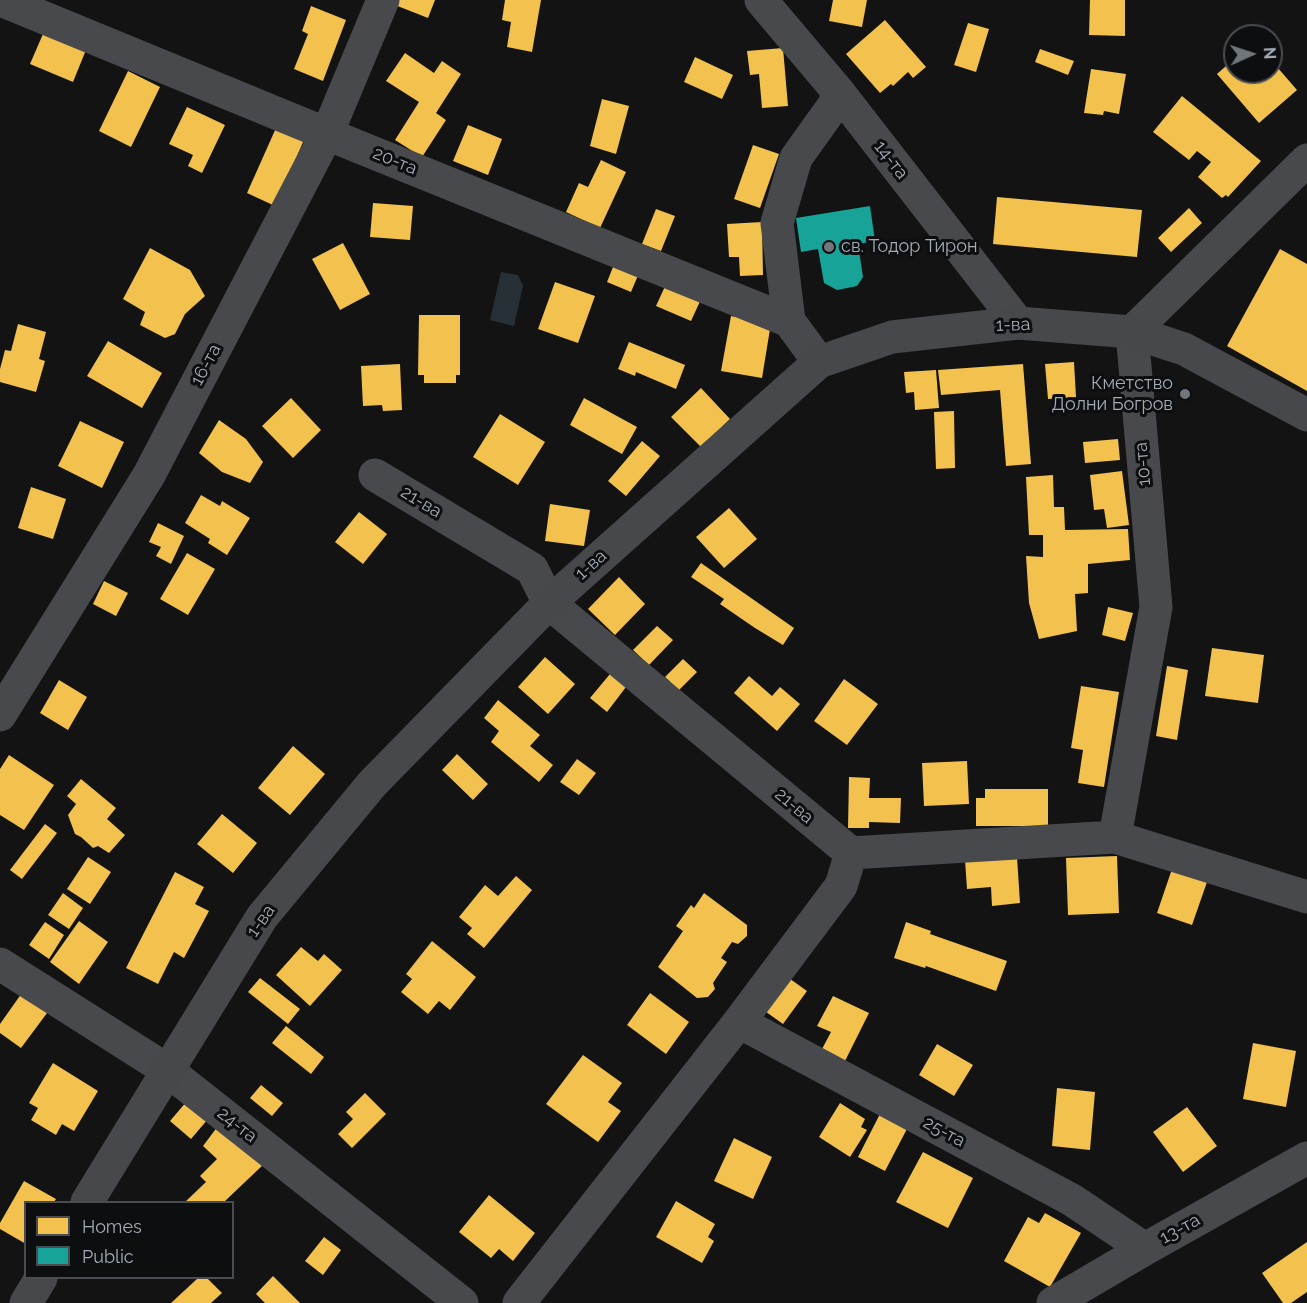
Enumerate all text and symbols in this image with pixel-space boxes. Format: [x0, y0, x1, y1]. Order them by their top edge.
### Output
north arrow [1223, 24, 1283, 84]
text: N [1260, 47, 1279, 60]
street label: 14-та [869, 137, 913, 183]
street label: 20-та [370, 142, 420, 180]
place label: св. Тодор Тирон [841, 236, 977, 258]
marker: св. Тодор Тирон [822, 240, 836, 254]
street label: 1-ва [995, 314, 1031, 336]
street label: 16-та [186, 341, 226, 389]
place label: Кметство Долни Богров [1052, 373, 1173, 416]
marker: Кметство Долни Богров [1178, 387, 1192, 401]
street label: 10-та [1130, 441, 1156, 487]
street label: 21-ва [397, 481, 445, 523]
street label: 1-ва [571, 545, 611, 585]
street label: 21-ва [770, 784, 818, 828]
street label: 1-ва [242, 901, 280, 941]
street label: 24-та [213, 1103, 261, 1147]
street label: 25-та [919, 1112, 969, 1152]
legend [24, 1201, 234, 1279]
street label: 13-та [1156, 1209, 1204, 1249]
text: Homes [82, 1216, 142, 1237]
text: Public [82, 1246, 134, 1267]

